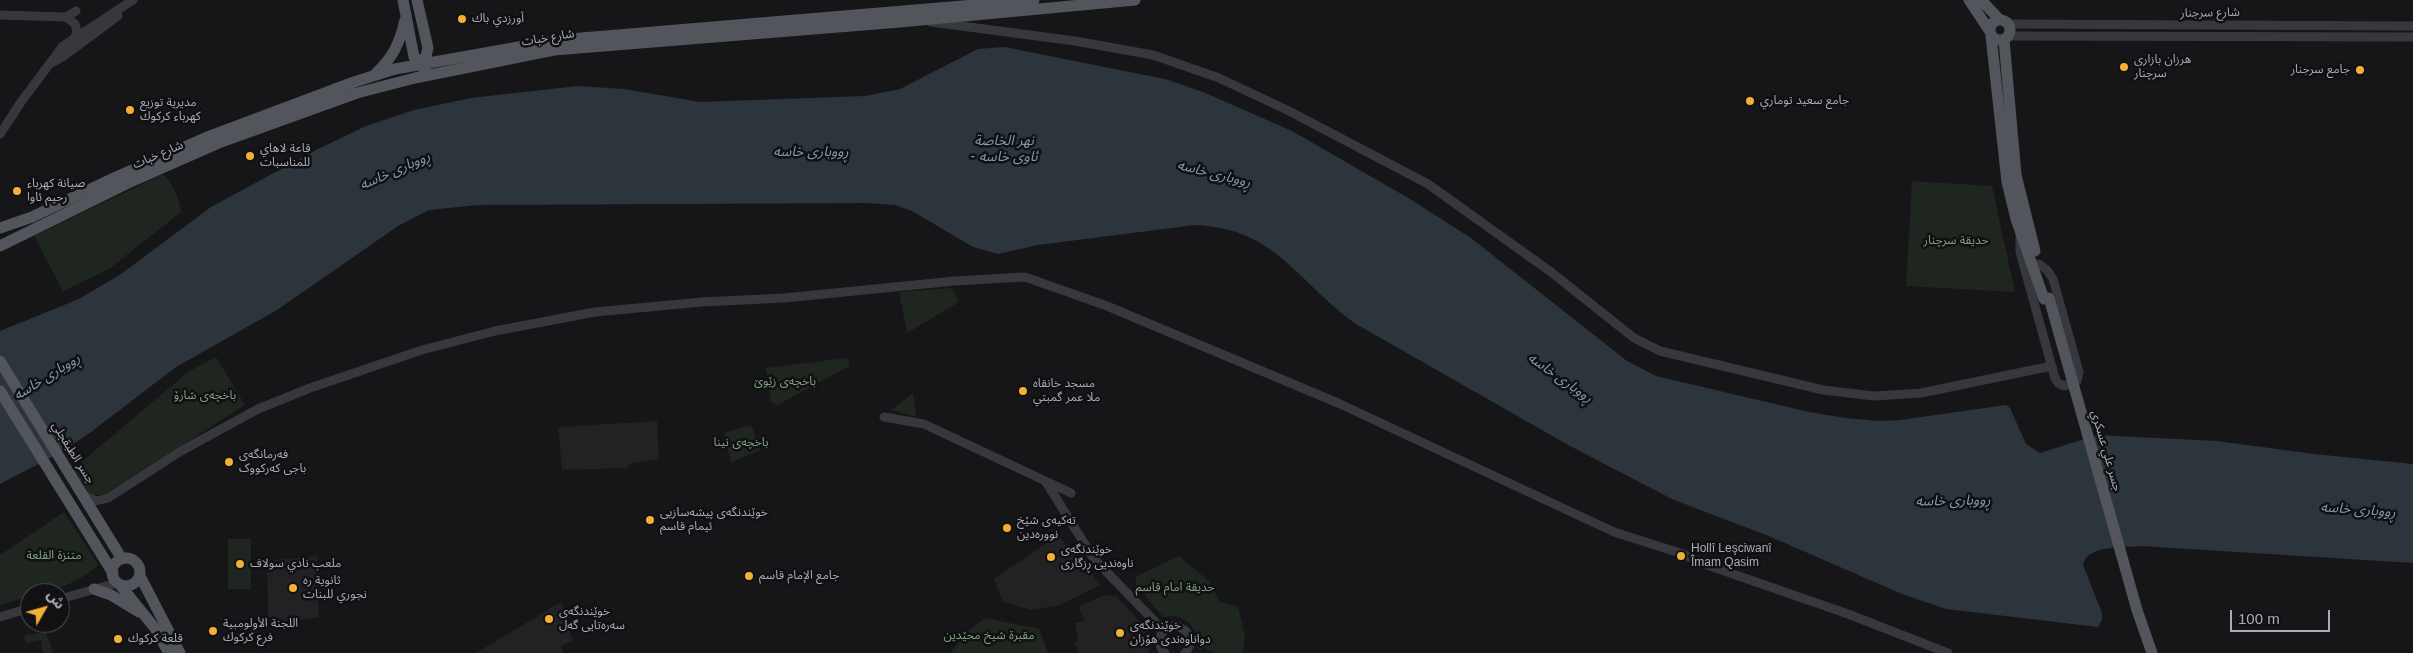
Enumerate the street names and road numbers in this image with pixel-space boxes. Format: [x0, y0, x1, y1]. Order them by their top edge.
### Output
street label: شارع سرجنار [2180, 5, 2240, 21]
street label: شارع خبات [521, 27, 575, 49]
street label: شارع خبات [131, 138, 185, 172]
street label: جسر علي عسكري [2088, 409, 2124, 493]
street label: جسر الطبقجلي [48, 420, 98, 486]

